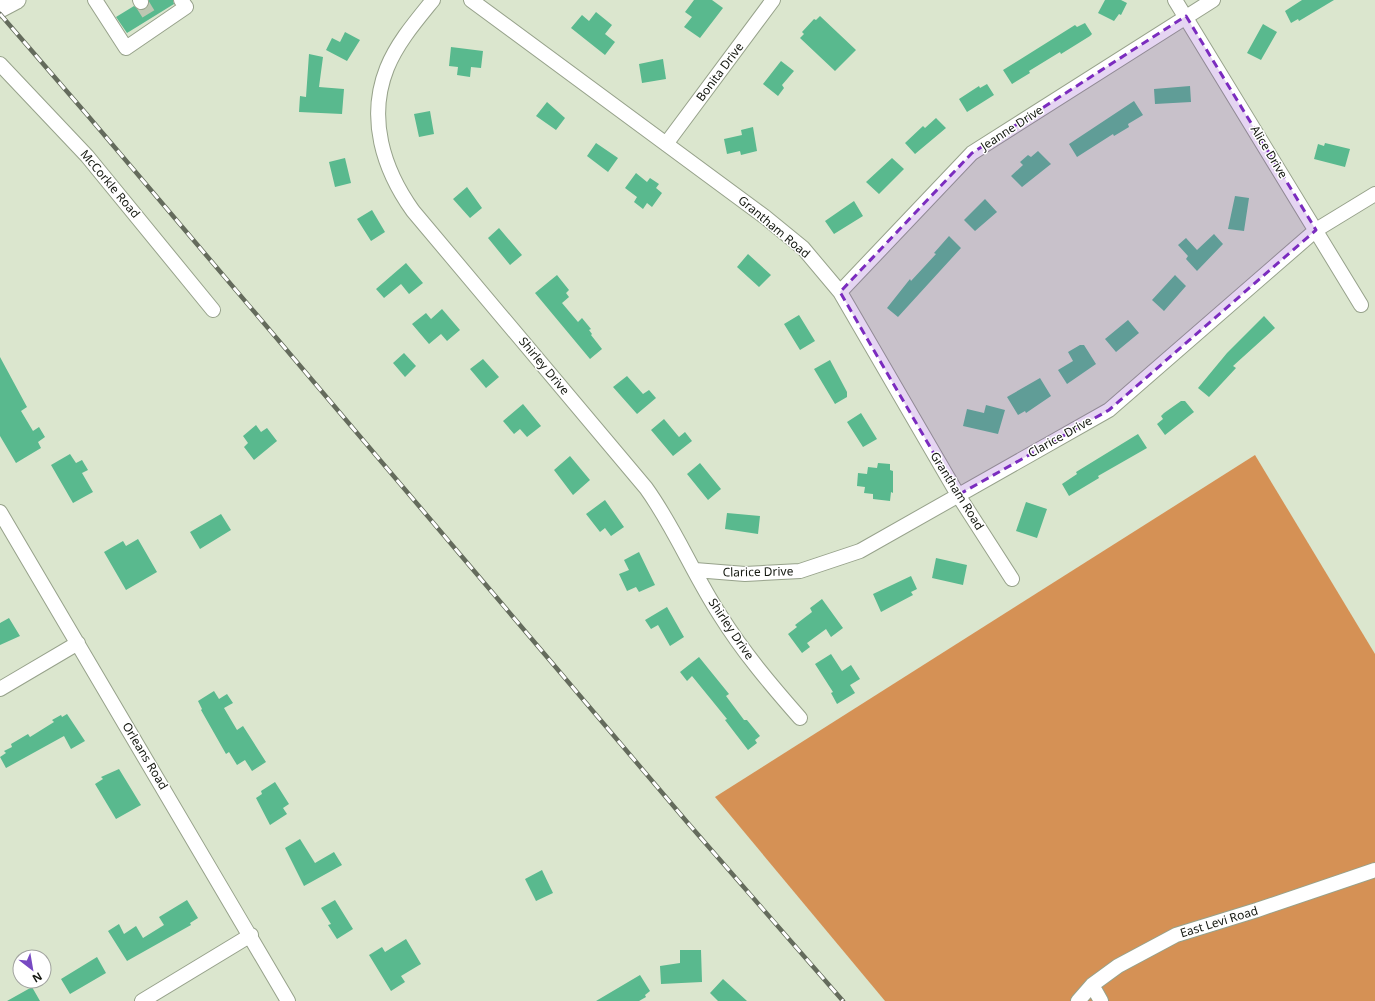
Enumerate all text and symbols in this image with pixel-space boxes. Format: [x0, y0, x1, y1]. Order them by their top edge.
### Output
street label: Bonita Drive [692, 39, 747, 105]
street label: Jeanne Drive [976, 101, 1046, 155]
street label: Alice Drive [1247, 122, 1292, 182]
street label: McCorkle Road [77, 146, 144, 222]
street label: Grantham Road [735, 191, 814, 262]
street label: Shirley Drive [515, 333, 574, 398]
street label: Clarice Drive [1025, 412, 1095, 461]
street label: Grantham Road [927, 448, 988, 533]
street label: Clarice Drive [722, 562, 794, 581]
street label: Shirley Drive [705, 595, 758, 663]
street label: Orleans Road [119, 719, 172, 793]
street label: East Levi Road [1178, 902, 1260, 941]
north arrow [12, 949, 52, 989]
text: N [30, 969, 45, 987]

